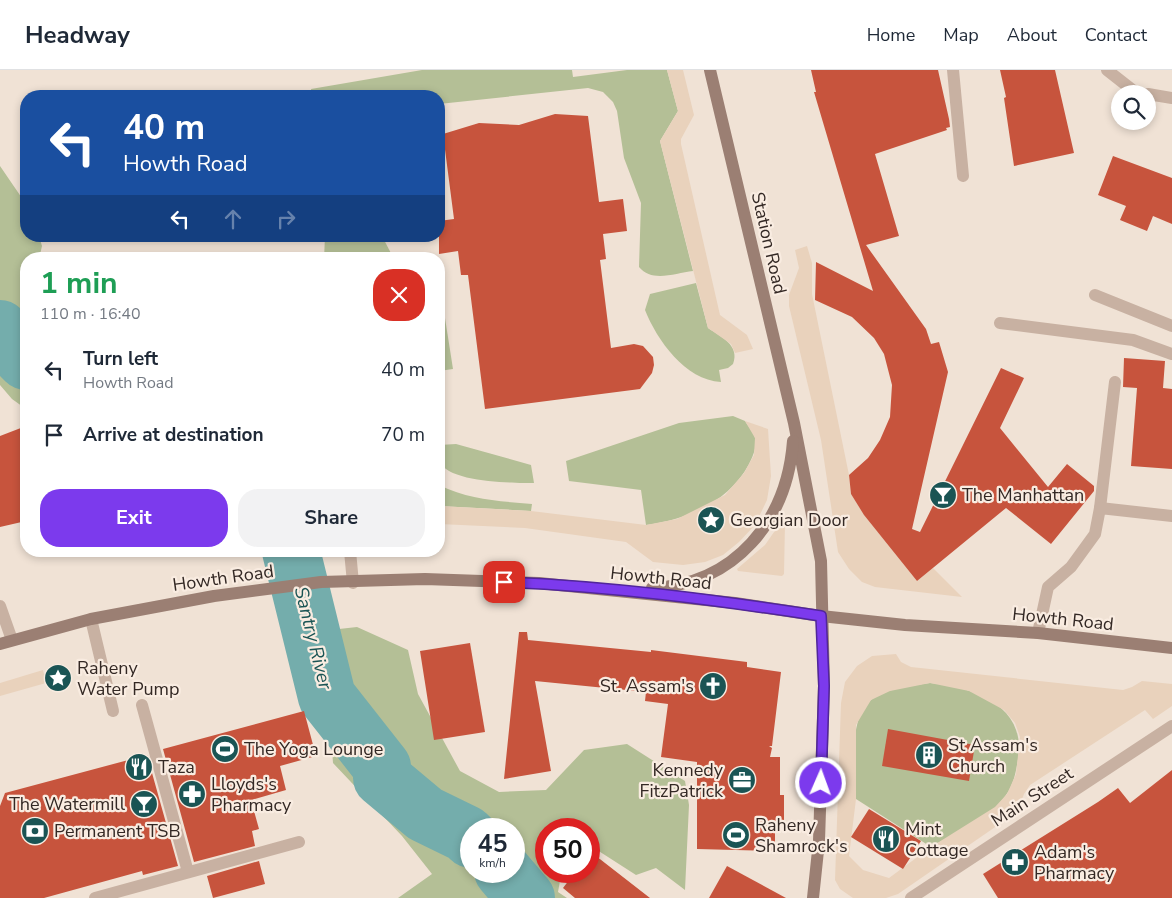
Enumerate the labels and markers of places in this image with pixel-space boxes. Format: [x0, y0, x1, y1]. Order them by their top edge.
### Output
bar icon: The Manhattan [928, 480, 958, 510]
place label: The Manhattan [962, 483, 1084, 507]
place icon: Georgian Door [696, 505, 726, 535]
place label: Georgian Door [730, 508, 848, 532]
pin [483, 561, 525, 603]
place label: Raheny Water Pump [77, 656, 179, 701]
place icon: Raheny Water Pump [43, 663, 73, 693]
church icon: St. Assam's [698, 671, 728, 701]
place label: St. Assam's [600, 674, 694, 698]
place label: St Assam's Church [948, 733, 1038, 778]
sports icon: The Yoga Lounge [210, 734, 240, 764]
place label: The Yoga Lounge [244, 737, 383, 761]
building icon: St Assam's Church [914, 740, 944, 770]
restaurant icon: Taza [124, 752, 154, 782]
place label: Taza [158, 755, 195, 779]
place label: Kennedy FitzPatrick [640, 758, 724, 803]
office icon: Kennedy FitzPatrick [727, 765, 757, 795]
place label: Lloyds's Pharmacy [211, 772, 292, 817]
pharmacy icon: Lloyds's Pharmacy [177, 779, 207, 809]
bar icon: The Watermill [129, 789, 159, 819]
place label: The Watermill [9, 792, 126, 816]
place label: Raheny Shamrock's [755, 813, 848, 858]
bank icon: Permanent TSB [20, 816, 50, 846]
place label: Mint Cottage [905, 817, 968, 862]
place label: Permanent TSB [54, 819, 181, 843]
sports icon: Raheny Shamrock's [721, 820, 751, 850]
restaurant icon: Mint Cottage [871, 824, 901, 854]
place label: Adam's Pharmacy [1034, 840, 1115, 885]
pharmacy icon: Adam's Pharmacy [1000, 847, 1030, 877]

